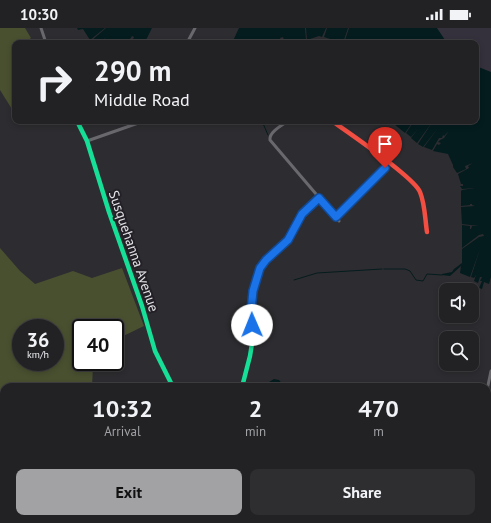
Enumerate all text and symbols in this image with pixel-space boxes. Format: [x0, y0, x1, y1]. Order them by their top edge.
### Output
text: 10:30 [20, 5, 58, 24]
text: 290 m [94, 52, 171, 89]
icon: right [28, 56, 80, 108]
text: Middle Road [94, 88, 190, 111]
pin [368, 127, 402, 168]
icon: arrive [374, 133, 396, 155]
street label: Susquehanna Avenue [105, 188, 163, 314]
map controls [439, 283, 479, 371]
button: sound [439, 283, 479, 323]
position arrow [231, 304, 273, 346]
speed limit sign: 40 [72, 319, 124, 371]
text: 36 [27, 327, 49, 353]
button: search [439, 331, 479, 371]
text: km/h [27, 348, 49, 361]
text: 10:32 [92, 393, 153, 424]
text: 2 [249, 393, 262, 424]
text: 470 [358, 393, 399, 424]
text: Arrival [104, 423, 141, 440]
text: min [245, 423, 266, 440]
text: m [373, 423, 384, 440]
button: Exit [16, 469, 242, 515]
button: Share [250, 469, 475, 515]

